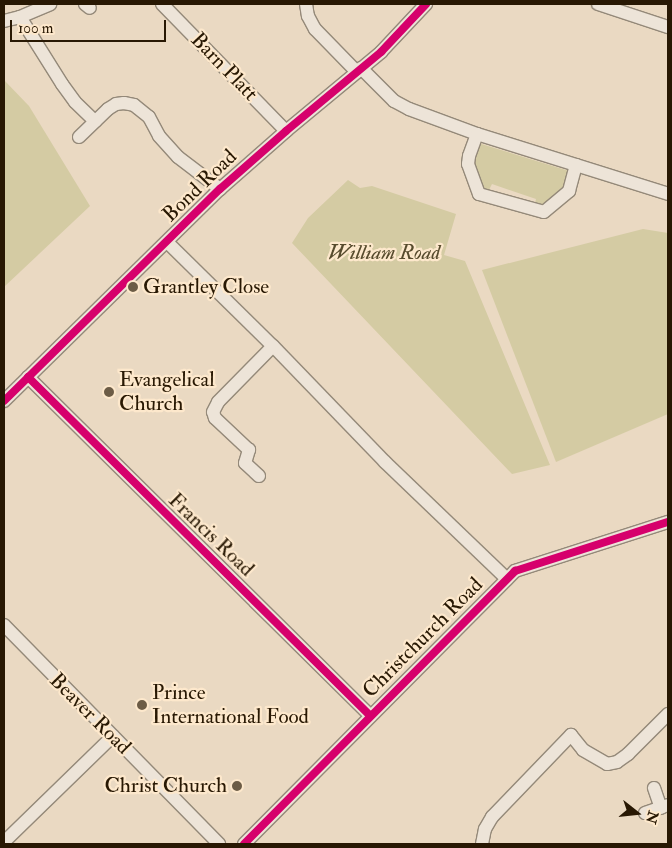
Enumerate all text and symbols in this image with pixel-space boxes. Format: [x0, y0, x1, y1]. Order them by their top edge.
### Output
scale bar [12, 10, 169, 42]
text: 100 m [18, 19, 53, 38]
street label: Barn Platt [185, 28, 263, 106]
street label: Bond Road [158, 145, 242, 227]
park label: William Road [328, 240, 440, 266]
place label: Grantley Close [143, 274, 269, 300]
marker: Grantley Close [127, 281, 139, 293]
place label: Evangelical Church [119, 367, 215, 417]
marker: Evangelical Church [103, 386, 115, 398]
street label: Francis Road [163, 488, 259, 582]
street label: Christchurch Road [358, 573, 488, 703]
street label: Beaver Road [44, 668, 136, 760]
place label: Prince International Food [152, 680, 309, 730]
marker: Prince International Food [136, 699, 148, 711]
place label: Christ Church [104, 773, 227, 799]
marker: Christ Church [231, 780, 243, 792]
north arrow [612, 788, 662, 838]
text: N [642, 809, 662, 826]

